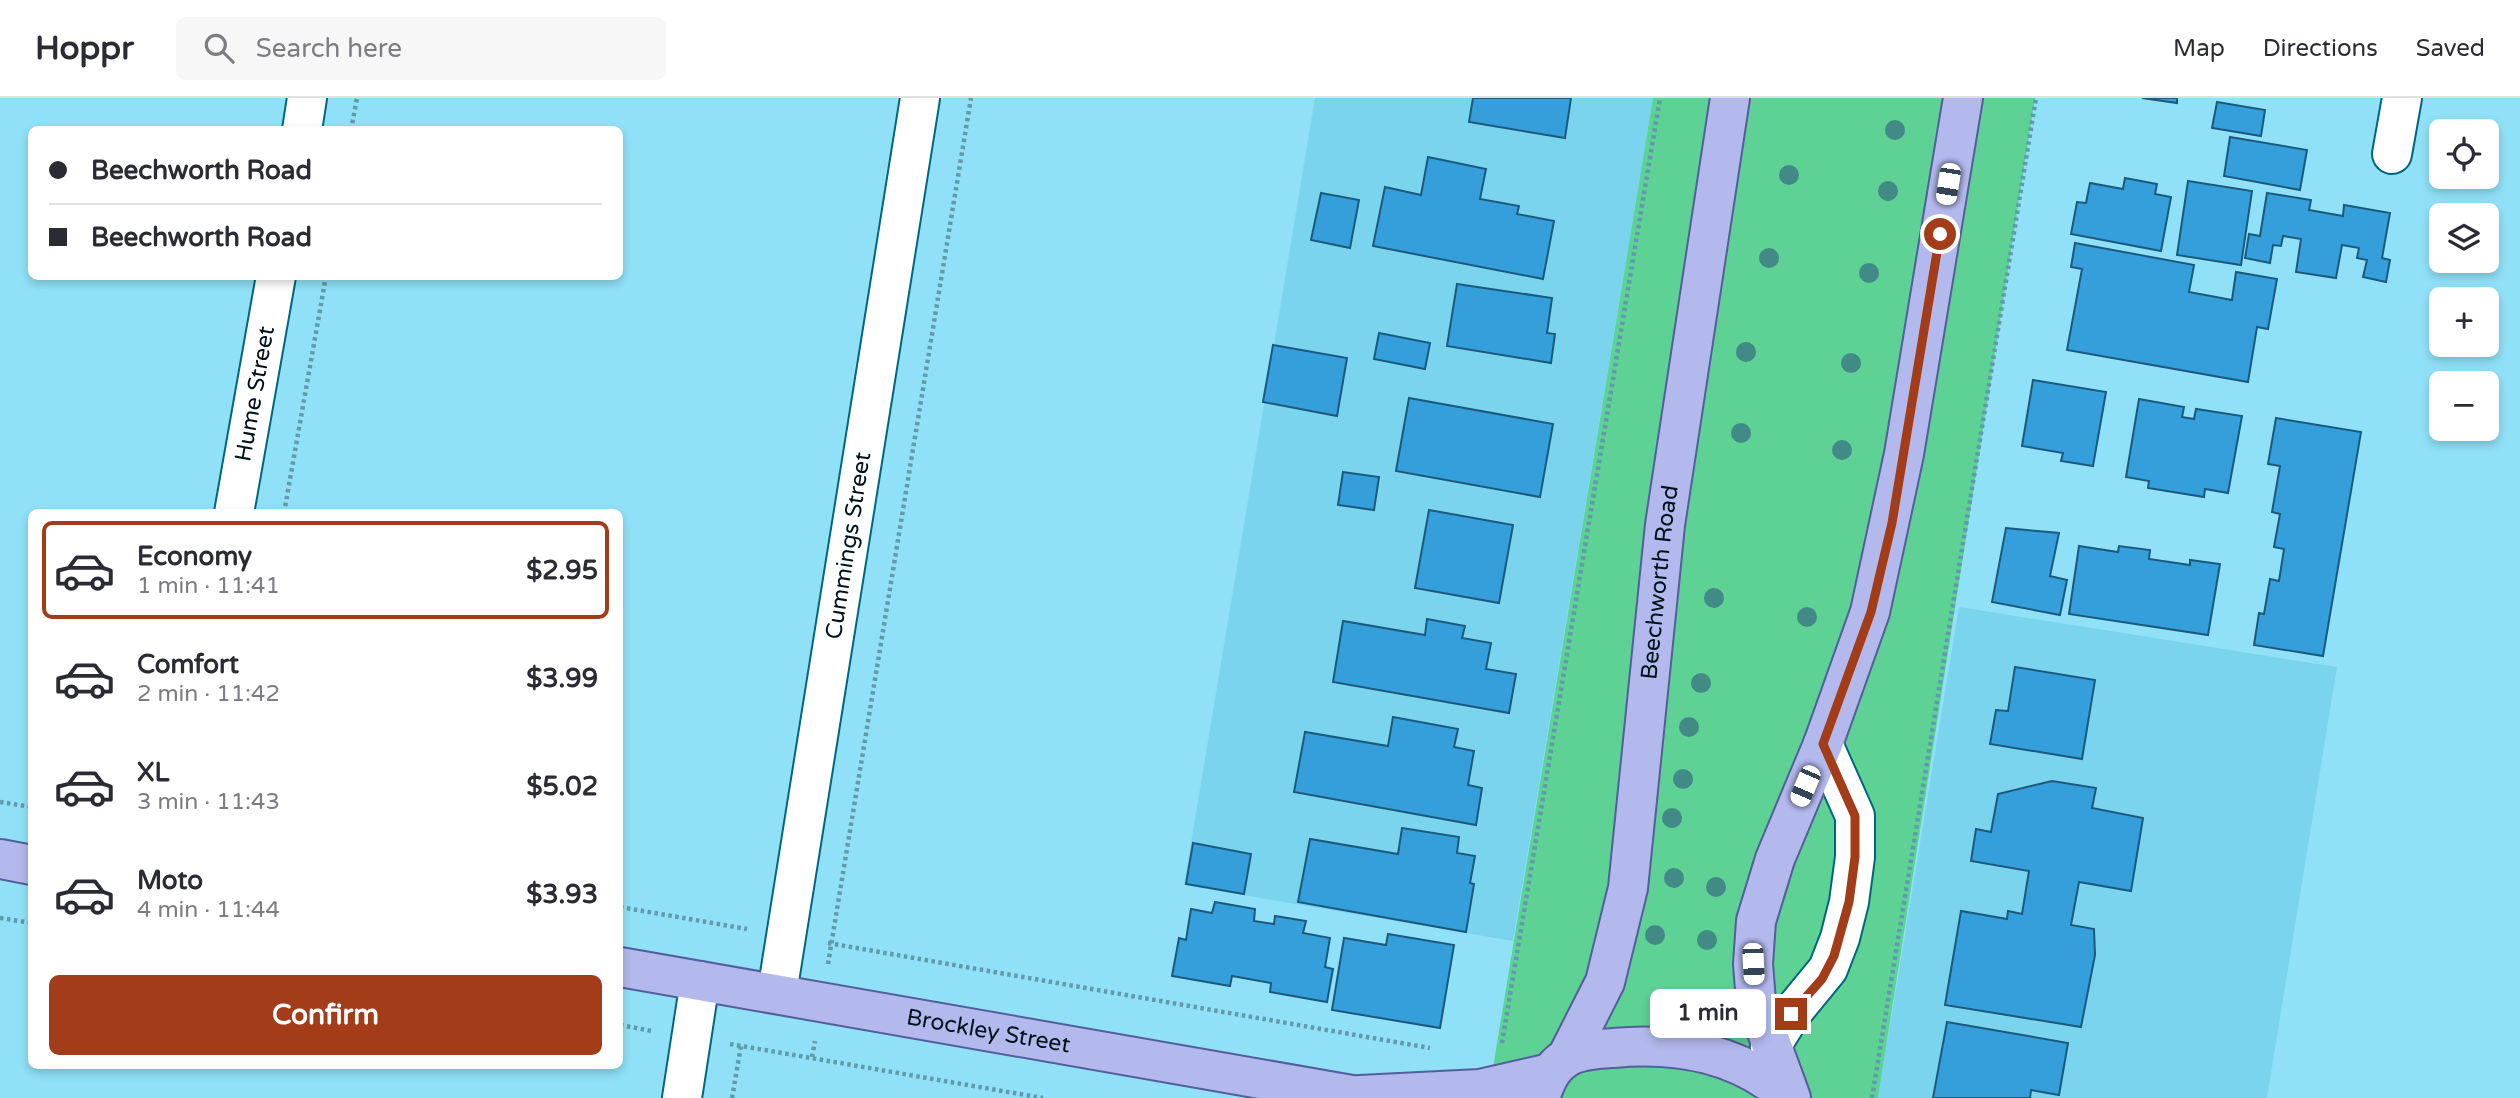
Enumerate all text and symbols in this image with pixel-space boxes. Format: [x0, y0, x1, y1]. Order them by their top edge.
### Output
search box [176, 17, 666, 80]
text: Hoppr [35, 29, 134, 68]
icon: search [200, 29, 238, 67]
text: Search here [256, 33, 402, 64]
text: Map [2173, 34, 2225, 63]
text: Directions [2263, 34, 2378, 63]
text: Saved [2416, 34, 2485, 63]
map controls [2429, 119, 2499, 441]
button: locate [2429, 119, 2499, 189]
text: Beechworth Road [91, 155, 312, 186]
car [1935, 162, 1962, 206]
button: layers [2429, 203, 2499, 273]
route start [1924, 218, 1956, 250]
text: Beechworth Road [91, 222, 312, 253]
button: + [2429, 287, 2499, 357]
street label: Hume Street [229, 324, 281, 464]
button: − [2429, 371, 2499, 441]
street label: Cummings Street [820, 450, 877, 641]
street label: Beechworth Road [1635, 483, 1685, 681]
icon: car [53, 539, 116, 602]
text: Economy [137, 541, 252, 572]
text: $2.95 [526, 555, 598, 586]
text: 1 min · 11:41 [137, 572, 280, 600]
icon: car [53, 647, 116, 710]
text: Comfort [137, 649, 239, 680]
text: $3.99 [526, 663, 598, 694]
text: 2 min · 11:42 [137, 680, 280, 708]
icon: car [53, 755, 116, 818]
text: XL [137, 757, 169, 788]
car [1788, 763, 1823, 809]
text: $5.02 [526, 771, 598, 802]
text: 3 min · 11:43 [137, 788, 280, 816]
icon: car [53, 863, 116, 926]
text: Moto [137, 865, 203, 896]
text: $3.93 [526, 879, 598, 910]
text: 4 min · 11:44 [137, 896, 280, 924]
car [1742, 942, 1765, 986]
button: Confirm [49, 975, 602, 1055]
callout: 1 min [1651, 990, 1766, 1038]
route end [1775, 998, 1807, 1030]
text: 1 min [1677, 999, 1739, 1027]
street label: Brockley Street [904, 1003, 1073, 1060]

